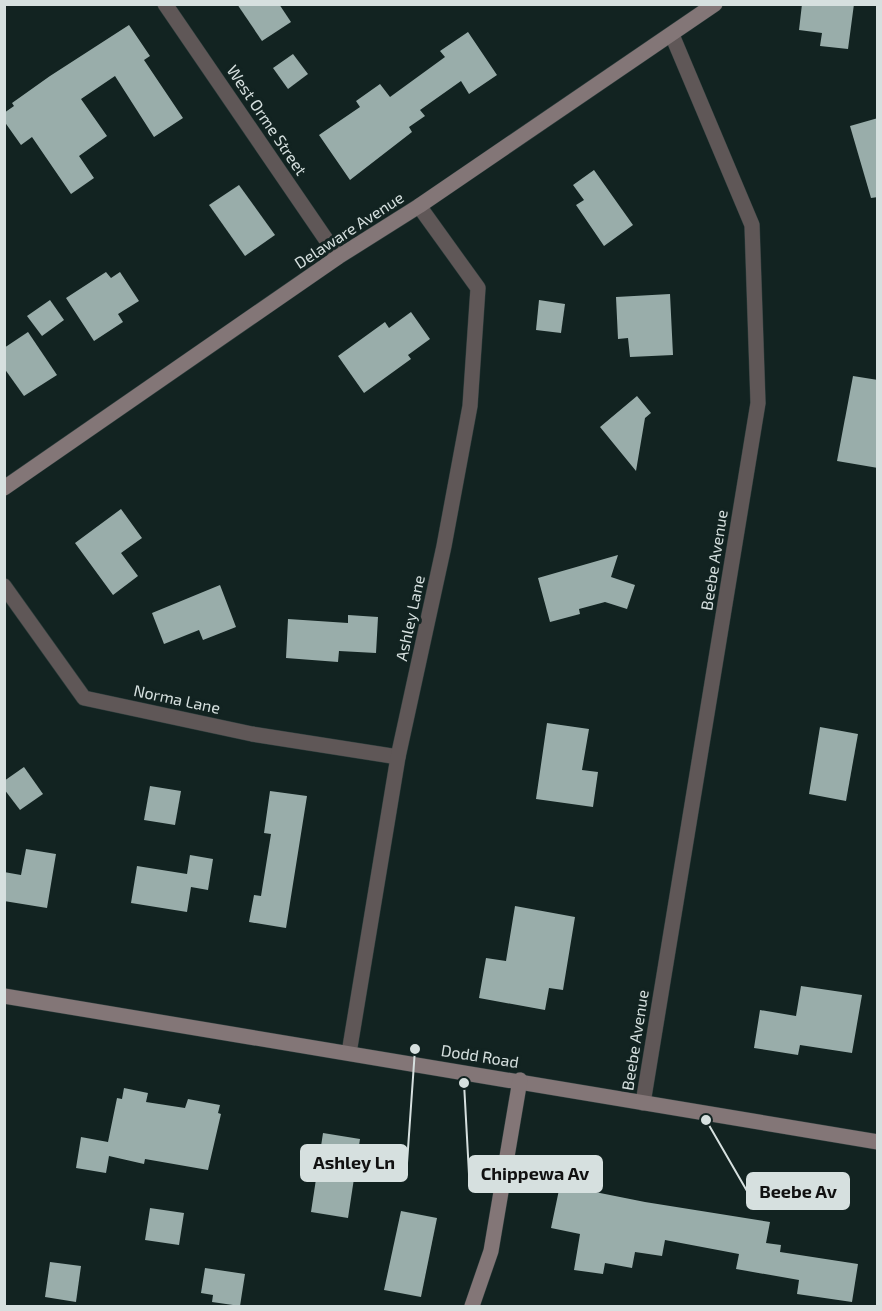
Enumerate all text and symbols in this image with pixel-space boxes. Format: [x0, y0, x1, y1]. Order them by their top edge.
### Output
street label: West Orme Street [223, 61, 311, 179]
street label: Delaware Avenue [291, 187, 407, 272]
street label: Beebe Avenue [696, 508, 731, 612]
street label: Ashley Lane [391, 573, 428, 663]
street label: Norma Lane [132, 680, 222, 717]
street label: Beebe Avenue [617, 988, 652, 1092]
street label: Dodd Road [440, 1040, 520, 1071]
callout: Ashley Ln [301, 1145, 407, 1181]
text: Ashley Ln [313, 1151, 395, 1173]
callout: Chippewa Av [469, 1156, 602, 1192]
text: Chippewa Av [481, 1162, 590, 1184]
callout: Beebe Av [747, 1173, 849, 1209]
text: Beebe Av [759, 1180, 838, 1202]

